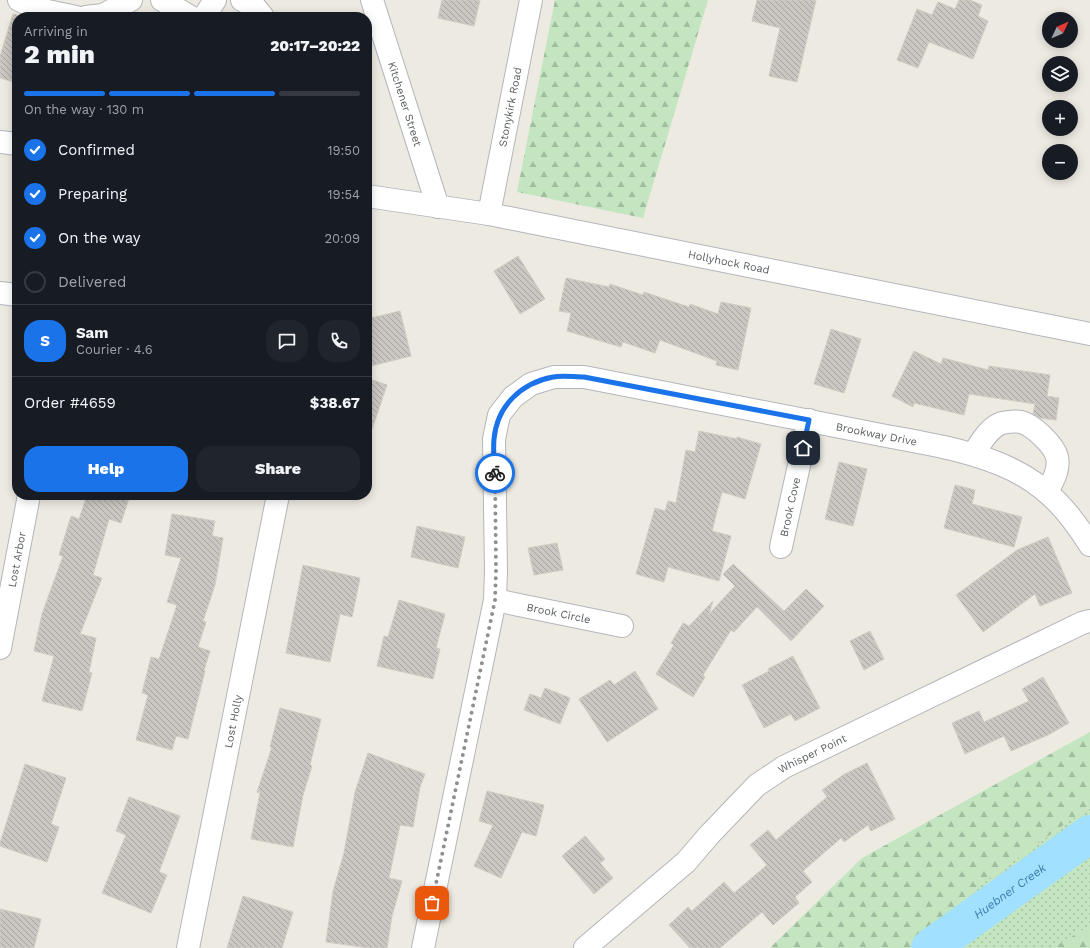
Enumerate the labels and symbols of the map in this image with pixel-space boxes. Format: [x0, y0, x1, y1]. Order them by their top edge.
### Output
north arrow [1042, 12, 1078, 48]
street label: Kitchener Street [385, 60, 425, 148]
street label: Stonykirk Road [496, 66, 524, 148]
street label: Hollyhock Road [687, 247, 771, 276]
street label: Brookway Drive [835, 420, 918, 448]
pin [786, 431, 820, 465]
courier [475, 453, 515, 493]
street label: Brook Cove [777, 476, 803, 538]
street label: Lost Arbor [5, 530, 29, 589]
street label: Brook Circle [525, 600, 592, 626]
street label: Lost Holly [221, 693, 245, 749]
street label: Whisper Point [775, 731, 849, 776]
water label: Huebner Creek [971, 860, 1049, 922]
pin [415, 886, 449, 920]

